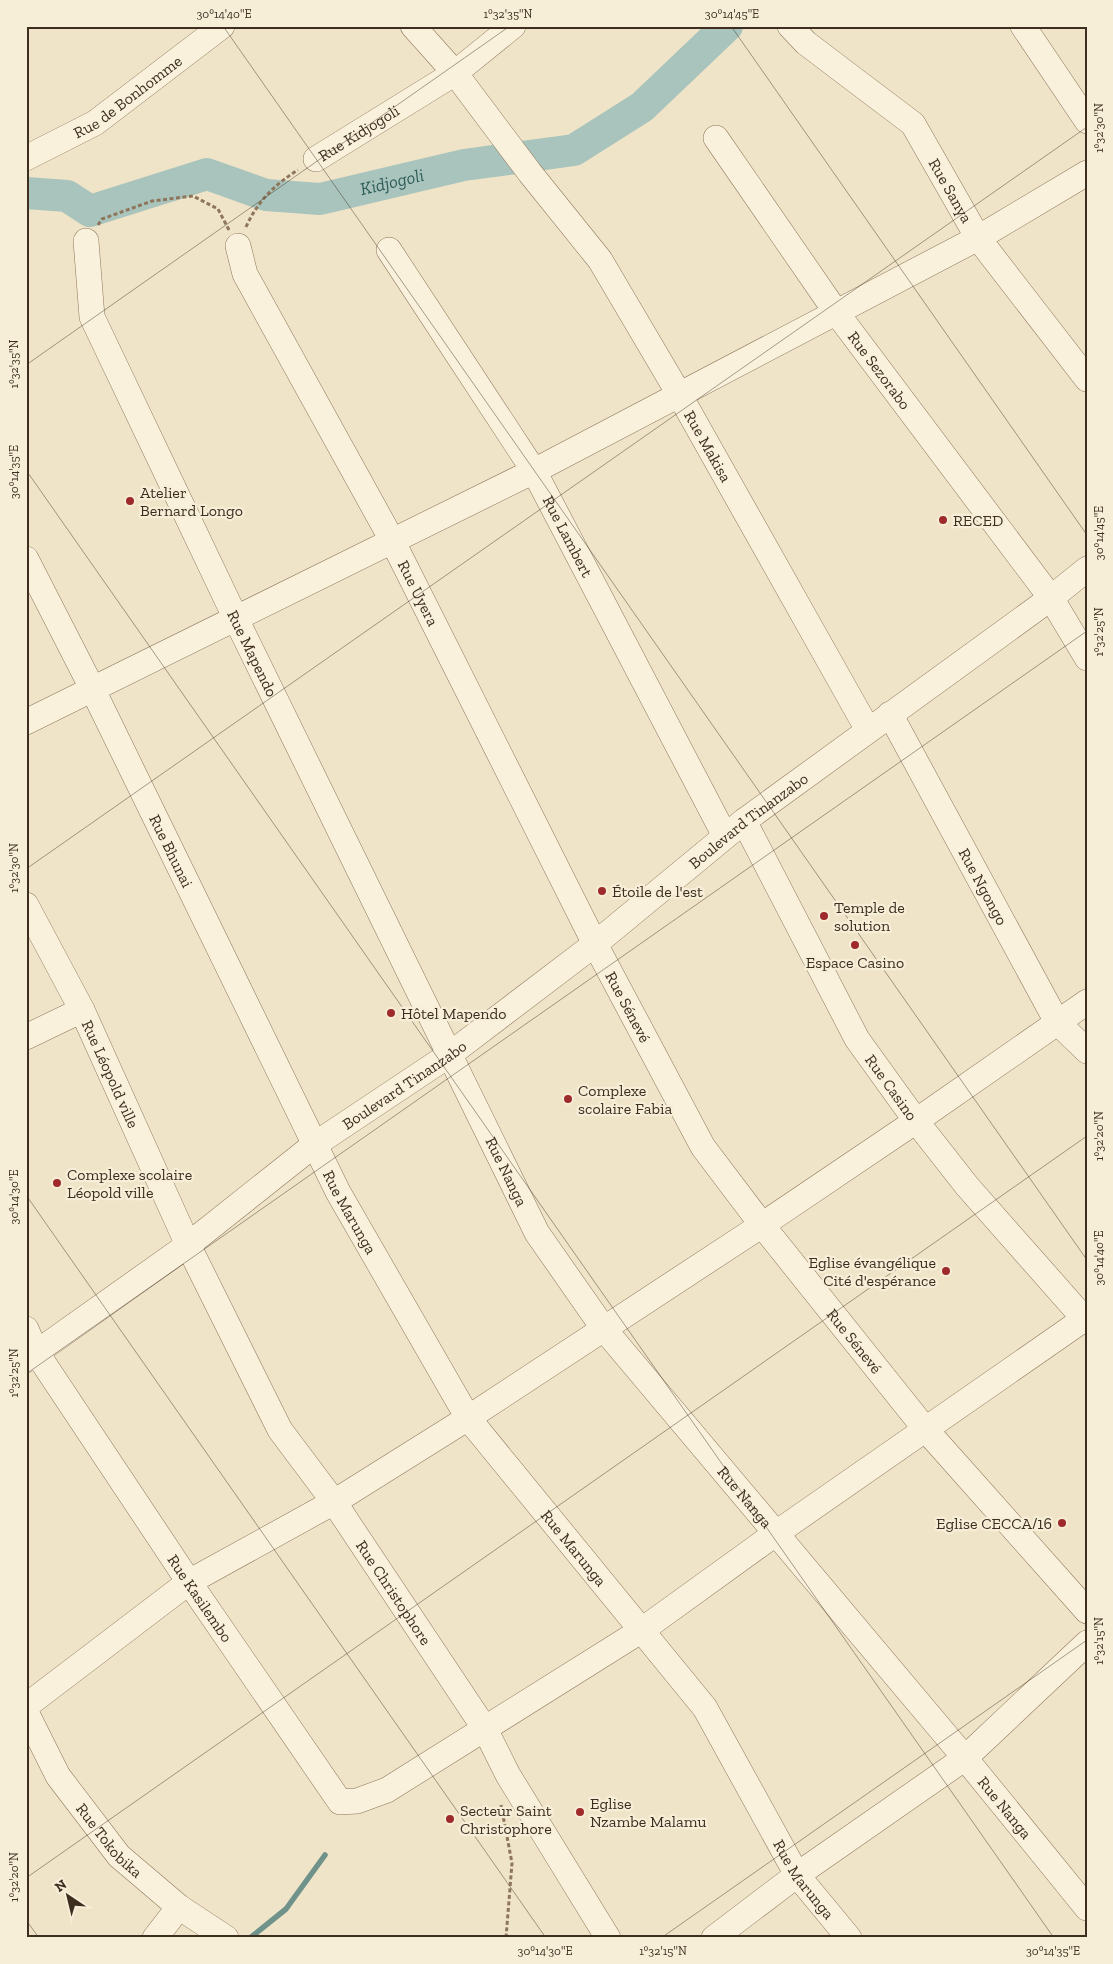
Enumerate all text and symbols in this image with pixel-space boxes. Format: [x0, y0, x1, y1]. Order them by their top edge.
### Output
text: 30°14'40"E [196, 7, 252, 21]
text: 1°32'35"N [484, 7, 533, 21]
text: 30°14'45"E [705, 7, 759, 21]
street label: Rue de Bonhomme [70, 51, 186, 142]
street label: Rue Kidjogoli [315, 101, 403, 165]
text: 1°32'30"N [1092, 103, 1106, 153]
street label: Rue Sanya [925, 155, 976, 226]
water label: Kidjogoli [358, 164, 426, 200]
street label: Rue Sezorabo [844, 327, 915, 413]
text: 1°32'35"N [7, 339, 21, 388]
street label: Rue Makisa [680, 407, 736, 486]
text: 30°14'35"E [7, 445, 21, 499]
place label: Atelier Bernard Longo [140, 483, 243, 520]
street label: Rue Lambert [539, 493, 597, 580]
marker: Atelier Bernard Longo [124, 495, 136, 507]
text: 30°14'45"E [1092, 506, 1106, 560]
place label: RECED [953, 511, 1003, 530]
marker: RECED [937, 514, 949, 526]
street label: Rue Uyera [394, 557, 443, 629]
street label: Rue Mapendo [223, 607, 282, 700]
text: 1°32'25"N [1092, 607, 1106, 657]
street label: Boulevard Tinanzabo [685, 769, 812, 873]
street label: Rue Bhunai [145, 811, 197, 891]
text: 1°32'30"N [7, 843, 21, 893]
street label: Rue Ngongo [954, 845, 1012, 928]
place label: Étoile de l'est [612, 882, 703, 901]
marker: Étoile de l'est [596, 885, 608, 897]
place label: Temple de solution [834, 898, 905, 935]
marker: Temple de solution [818, 910, 830, 922]
marker: Espace Casino [849, 939, 861, 951]
place label: Espace Casino [806, 953, 904, 972]
street label: Rue Sénevé [601, 968, 655, 1046]
place label: Hôtel Mapendo [401, 1004, 506, 1023]
marker: Hôtel Mapendo [385, 1007, 397, 1019]
street label: Rue Léopold ville [78, 1017, 143, 1131]
street label: Boulevard Tinanzabo [339, 1036, 470, 1134]
street label: Rue Casino [861, 1051, 922, 1124]
place label: Complexe scolaire Fabia [578, 1081, 672, 1118]
marker: Complexe scolaire Fabia [562, 1093, 574, 1105]
text: 1°32'20"N [1092, 1111, 1106, 1161]
street label: Rue Nanga [481, 1134, 531, 1210]
place label: Complexe scolaire Léopold ville [67, 1165, 192, 1202]
street label: Rue Marunga [319, 1167, 381, 1258]
text: 30°14'30"E [7, 1170, 21, 1224]
marker: Complexe scolaire Léopold ville [51, 1177, 63, 1189]
text: 30°14'40"E [1092, 1230, 1106, 1286]
place label: Eglise évangélique Cité d'espérance [809, 1253, 936, 1290]
marker: Eglise évangélique Cité d'espérance [940, 1265, 952, 1277]
street label: Rue Sénevé [823, 1305, 886, 1378]
text: 1°32'25"N [7, 1348, 21, 1398]
street label: Rue Nanga [713, 1462, 776, 1532]
street label: Rue Marunga [537, 1506, 611, 1590]
place label: Eglise CECCA/16 [936, 1514, 1052, 1533]
marker: Eglise CECCA/16 [1056, 1517, 1068, 1529]
street label: Rue Christophore [352, 1537, 435, 1649]
street label: Rue Kasilembo [163, 1551, 236, 1646]
text: 1°32'15"N [1092, 1617, 1106, 1665]
street label: Rue Nanga [974, 1773, 1036, 1843]
place label: Eglise Nzambe Malamu [590, 1794, 706, 1831]
street label: Rue Tokobika [72, 1799, 146, 1882]
place label: Secteur Saint Christophore [460, 1801, 552, 1838]
marker: Eglise Nzambe Malamu [574, 1806, 586, 1818]
marker: Secteur Saint Christophore [444, 1813, 456, 1825]
street label: Rue Marunga [769, 1836, 838, 1923]
text: 1°32'20"N [7, 1852, 21, 1902]
north arrow [42, 1872, 92, 1922]
text: N [52, 1876, 70, 1896]
text: 30°14'30"E [518, 1944, 572, 1958]
text: 1°32'15"N [639, 1944, 687, 1958]
text: 30°14'35"E [1026, 1944, 1080, 1958]

